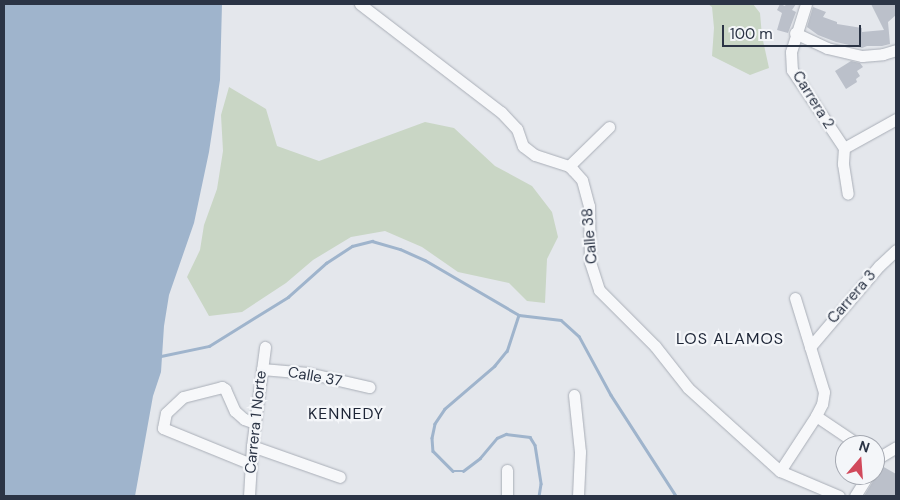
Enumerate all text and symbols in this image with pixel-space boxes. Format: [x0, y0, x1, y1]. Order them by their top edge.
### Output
scale bar [725, 15, 864, 47]
text: 100 m [730, 24, 773, 44]
street label: Carrera 2 [788, 68, 838, 132]
street label: Calle 38 [579, 207, 601, 265]
street label: Carrera 3 [824, 267, 880, 327]
district label: LOS ALAMOS [675, 329, 785, 349]
street label: Calle 37 [286, 363, 344, 391]
street label: Carrera 1 Norte [242, 370, 270, 474]
district label: KENNEDY [307, 404, 385, 424]
north arrow [835, 435, 885, 485]
text: N [857, 437, 872, 457]

